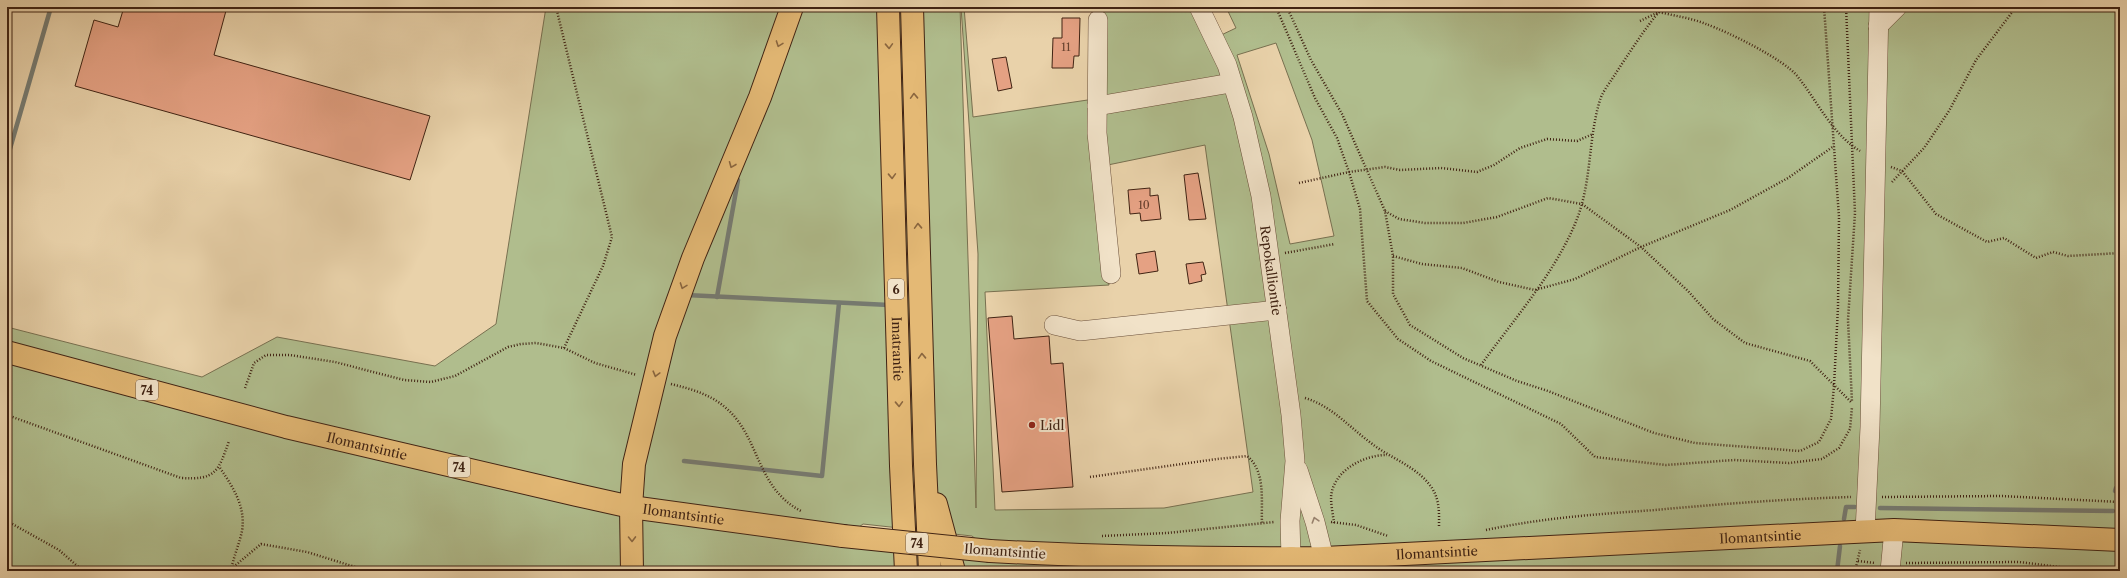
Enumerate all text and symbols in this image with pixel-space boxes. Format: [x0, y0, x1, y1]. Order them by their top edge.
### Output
one-way arrow [776, 40, 784, 47]
house number: 11 [1061, 40, 1071, 54]
one-way arrow [885, 43, 893, 49]
one-way arrow [910, 93, 918, 99]
one-way arrow [729, 162, 737, 169]
one-way arrow [888, 173, 897, 179]
house number: 10 [1138, 198, 1150, 212]
one-way arrow [914, 223, 922, 229]
street label: Repokalliontie [1257, 225, 1285, 316]
road number: 6 [888, 279, 904, 299]
one-way arrow [680, 282, 688, 289]
street label: Imatrantie [889, 316, 907, 381]
one-way arrow [917, 353, 926, 359]
one-way arrow [652, 371, 660, 377]
road number: 74 [136, 380, 158, 400]
one-way arrow [895, 401, 903, 407]
place label: Lidl [1040, 417, 1064, 433]
marker: Lidl [1027, 420, 1037, 430]
street label: Ilomantsintie [325, 429, 409, 463]
road number: 74 [448, 457, 470, 477]
street label: Ilomantsintie [642, 501, 725, 528]
one-way arrow [1311, 517, 1320, 524]
street label: Ilomantsintie [1719, 527, 1802, 547]
road number: 74 [906, 533, 928, 553]
one-way arrow [628, 536, 636, 542]
street label: Ilomantsintie [964, 540, 1046, 562]
street label: Ilomantsintie [1395, 542, 1478, 562]

